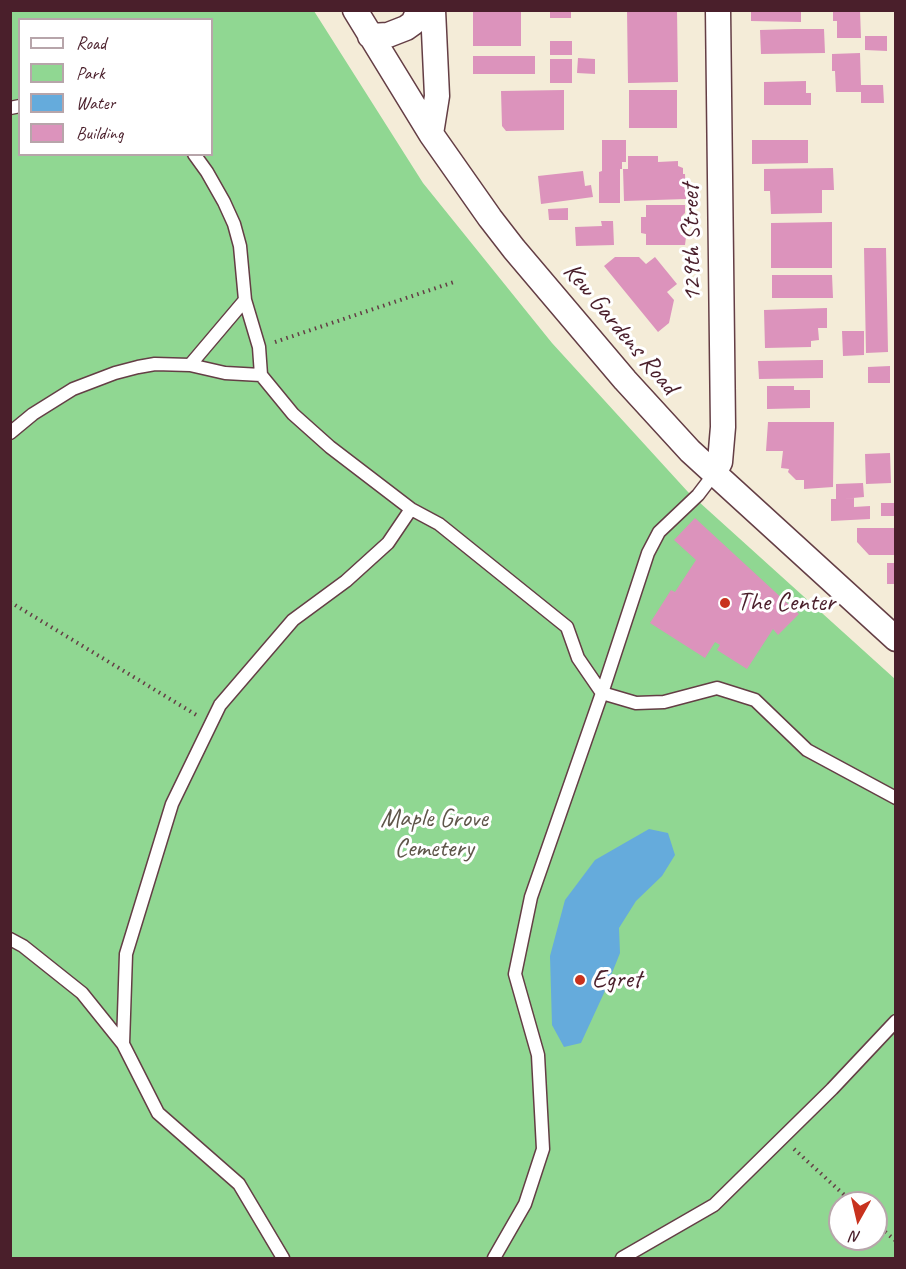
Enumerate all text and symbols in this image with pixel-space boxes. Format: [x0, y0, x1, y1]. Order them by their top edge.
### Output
legend [18, 18, 213, 156]
text: Road [76, 32, 106, 54]
text: Park [76, 62, 105, 84]
text: Water [76, 92, 115, 114]
text: Building [76, 122, 123, 144]
street label: 129th Street [675, 184, 709, 302]
street label: Kew Gardens Road [556, 257, 684, 401]
place label: The Center [737, 587, 835, 619]
marker: The Center [718, 596, 732, 610]
park label: Maple Grove Cemetery [380, 803, 488, 864]
place label: Egret [592, 964, 641, 996]
marker: Egret [573, 973, 587, 987]
north arrow [828, 1191, 888, 1251]
text: N [849, 1226, 862, 1247]

